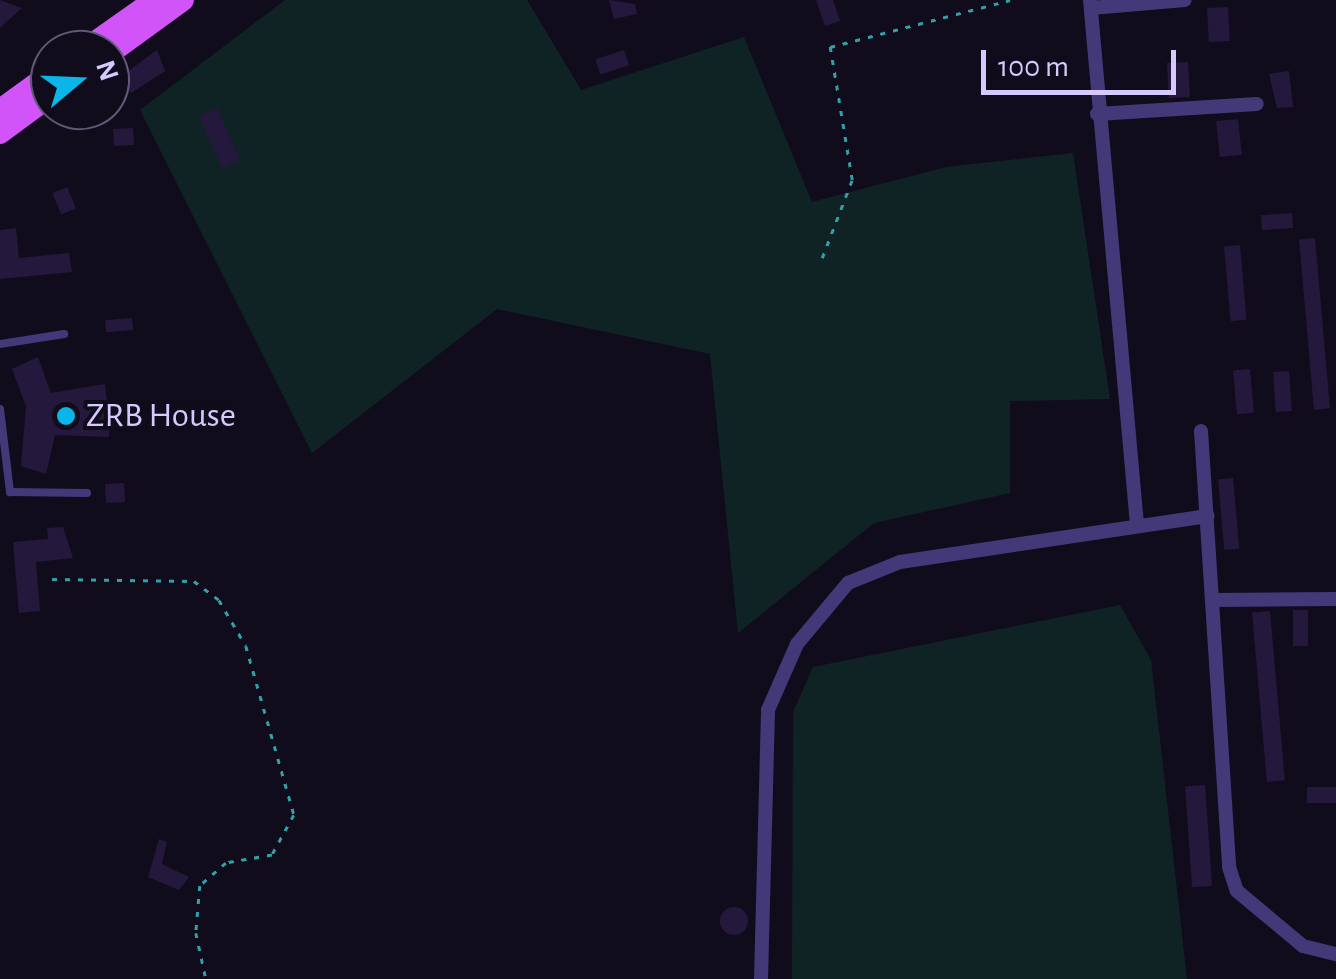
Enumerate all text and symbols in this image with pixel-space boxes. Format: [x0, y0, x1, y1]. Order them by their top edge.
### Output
north arrow [30, 30, 130, 130]
scale bar [986, 30, 1181, 92]
text: 100 m [998, 52, 1069, 82]
text: N [90, 57, 123, 85]
place label: ZRB House [86, 395, 236, 437]
marker: ZRB House [55, 405, 77, 427]

